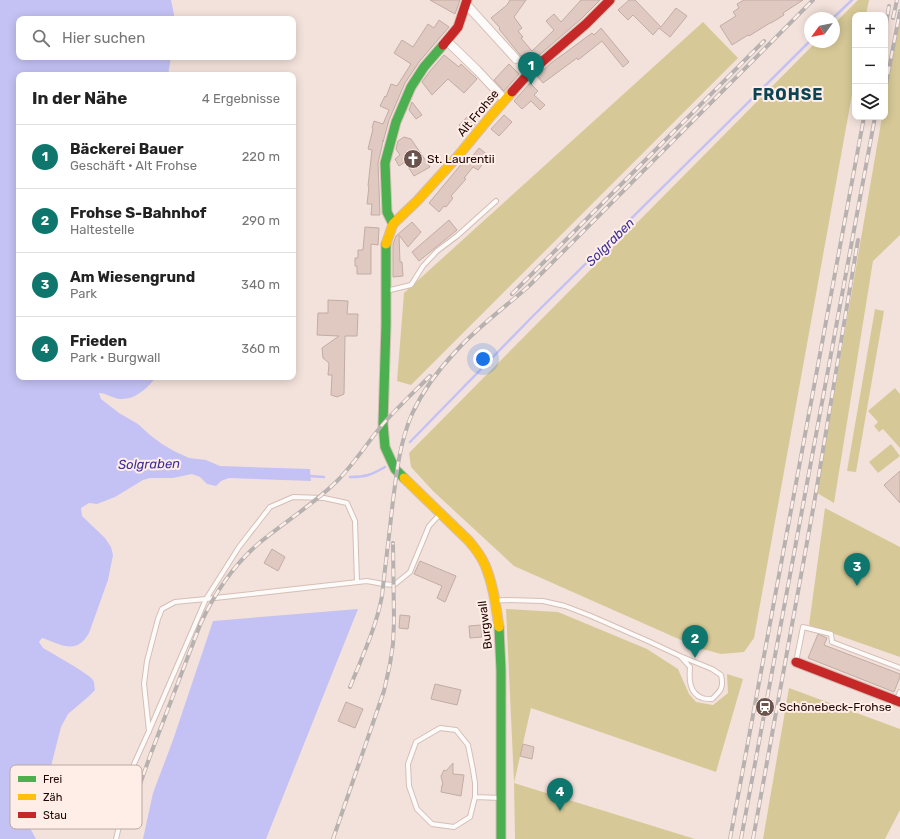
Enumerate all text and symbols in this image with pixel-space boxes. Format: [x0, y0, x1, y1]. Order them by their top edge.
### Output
north arrow [804, 12, 840, 48]
map controls [852, 12, 888, 120]
button: + [852, 12, 888, 48]
search box [16, 16, 296, 60]
icon: search [30, 27, 52, 49]
text: Hier suchen [62, 29, 145, 47]
button: − [852, 48, 888, 84]
pin: 1 [518, 52, 544, 85]
button: layers [852, 84, 888, 120]
district label: FROHSE [752, 85, 824, 104]
street label: Alt Frohse [454, 86, 502, 139]
text: In der Nähe [32, 88, 127, 108]
text: 4 Ergebnisse [202, 91, 280, 106]
text: Bäckerei Bauer [70, 140, 183, 158]
church icon: St. Laurentii [402, 148, 424, 170]
text: 1 [42, 149, 48, 164]
text: 220 m [242, 149, 280, 164]
place label: St. Laurentii [427, 152, 495, 166]
text: Geschäft · Alt Frohse [70, 158, 197, 173]
text: Frohse S-Bahnhof [70, 204, 206, 222]
text: 2 [41, 213, 49, 228]
text: 290 m [242, 213, 280, 228]
water label: Solgraben [583, 215, 638, 270]
text: Haltestelle [70, 222, 135, 237]
text: Am Wiesengrund [70, 268, 195, 286]
text: 3 [41, 277, 49, 292]
text: 340 m [241, 277, 280, 292]
text: Park [70, 286, 97, 301]
text: Frieden [70, 332, 127, 350]
text: 4 [41, 341, 49, 356]
text: 360 m [241, 341, 280, 356]
your location [473, 349, 493, 369]
text: Park · Burgwall [70, 350, 160, 365]
water label: Solgraben [118, 456, 180, 473]
pin: 3 [844, 553, 870, 586]
street label: Burgwall [475, 600, 495, 650]
pin: 2 [682, 625, 708, 658]
station icon: Schönebeck-Frohse [754, 696, 776, 718]
place label: Schönebeck-Frohse [779, 700, 892, 714]
legend [10, 765, 142, 829]
text: Frei [43, 773, 62, 786]
pin: 4 [547, 778, 573, 811]
text: Zäh [43, 791, 62, 804]
text: Stau [43, 809, 67, 822]

